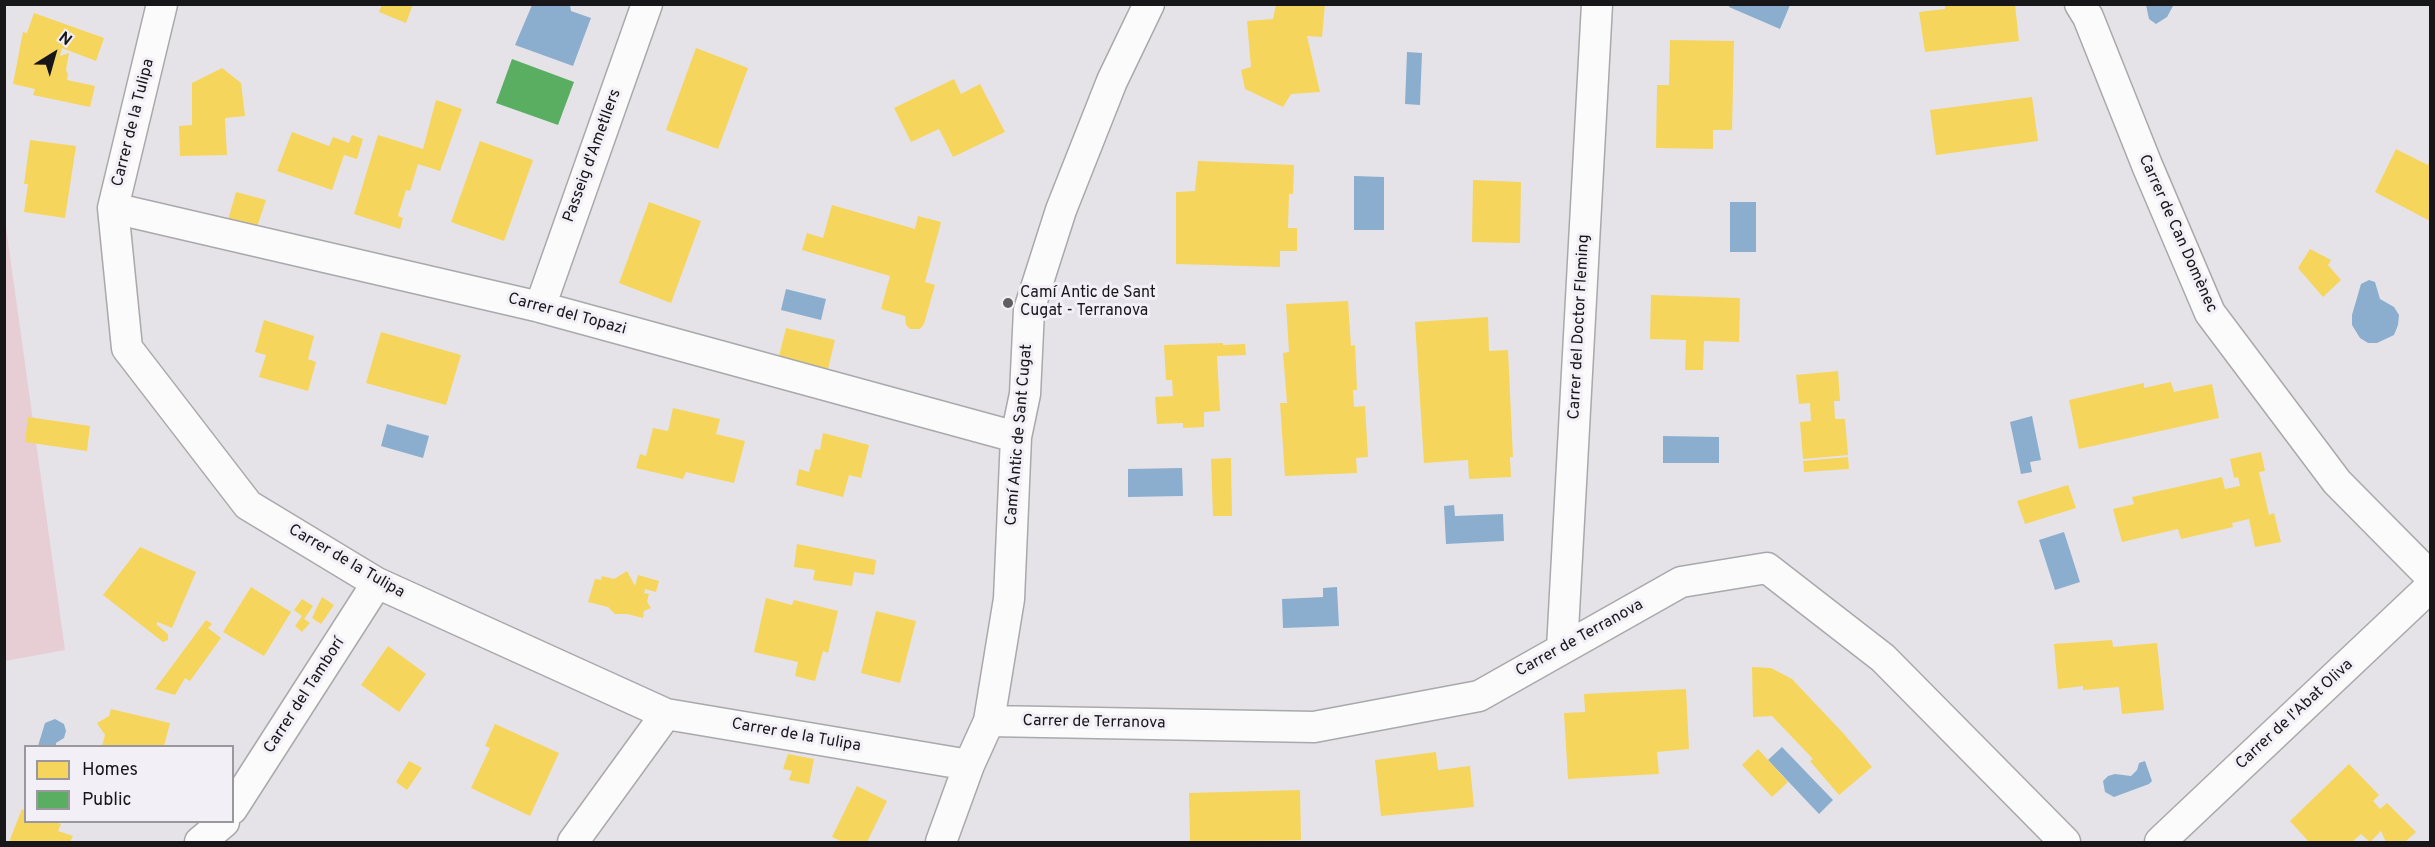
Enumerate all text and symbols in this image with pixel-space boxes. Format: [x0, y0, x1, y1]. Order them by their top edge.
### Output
north arrow [24, 24, 84, 84]
text: N [54, 28, 75, 51]
street label: Carrer de la Tulipa [109, 57, 159, 189]
street label: Passeig d'Ametllers [560, 87, 626, 225]
street label: Carrer de Can Domènec [2133, 152, 2221, 316]
street label: Carrer del Doctor Fleming [1566, 234, 1594, 420]
place label: Camí Antic de Sant Cugat - Terranova [1020, 284, 1156, 322]
street label: Carrer del Topazi [506, 290, 628, 340]
marker: Camí Antic de Sant Cugat - Terranova [1001, 296, 1015, 310]
street label: Camí Antic de Sant Cugat [1002, 343, 1038, 527]
street label: Carrer de la Tulipa [284, 521, 408, 603]
street label: Carrer de Terranova [1513, 596, 1647, 682]
street label: Carrer del Tamborí [260, 635, 350, 757]
street label: Carrer de l'Abat Oliva [2233, 656, 2357, 774]
street label: Carrer de Terranova [1022, 712, 1166, 734]
street label: Carrer de la Tulipa [730, 715, 862, 757]
legend [24, 745, 234, 823]
text: Homes [82, 759, 138, 782]
text: Public [82, 789, 132, 812]

